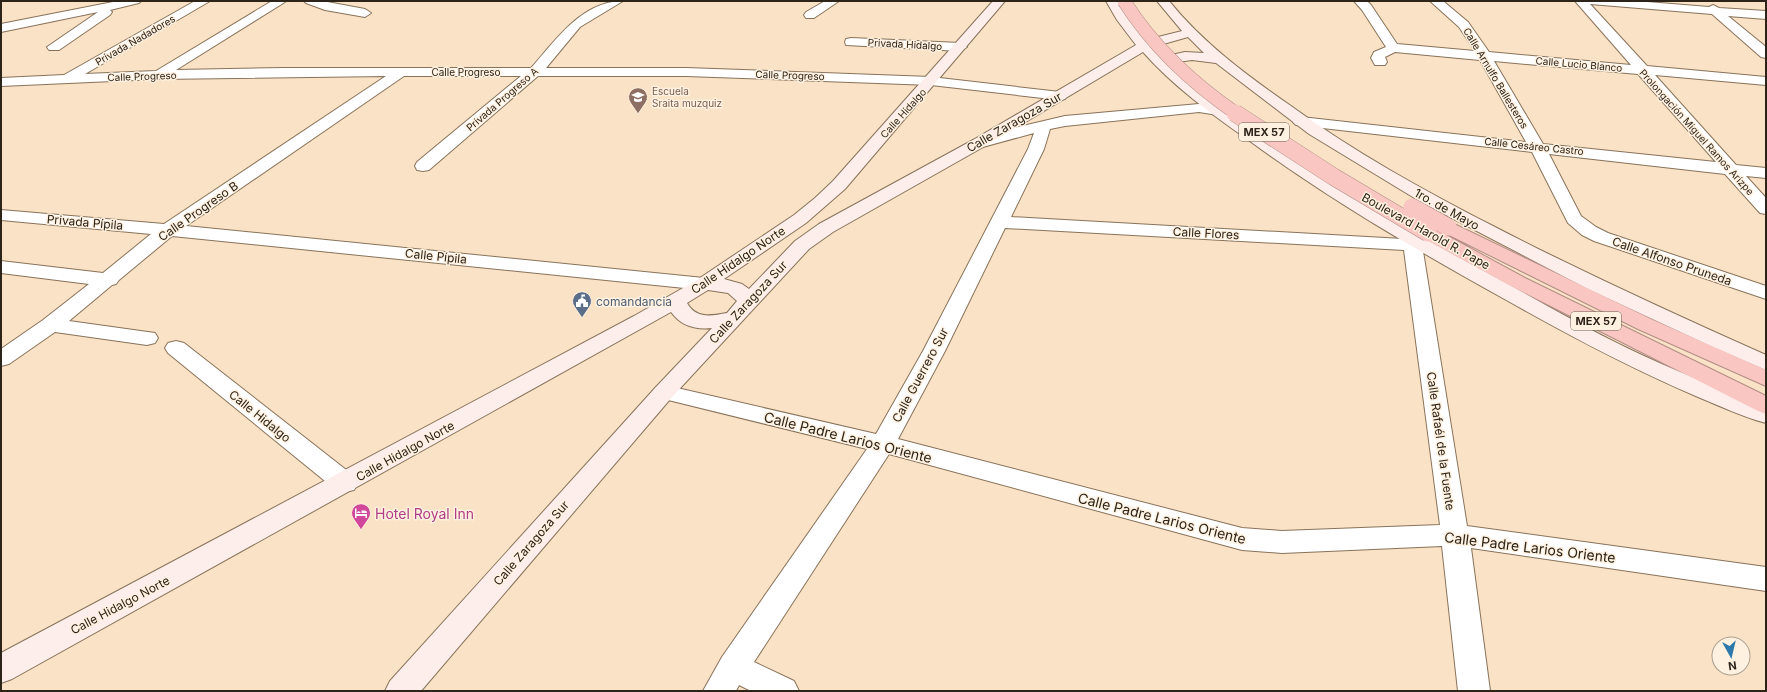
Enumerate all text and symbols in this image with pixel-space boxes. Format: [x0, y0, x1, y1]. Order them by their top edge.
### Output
street label: Privada Nadadores [93, 12, 177, 68]
street label: Calle Arnulfo Ballesteros [1461, 25, 1531, 131]
street label: Privada Hidalgo [867, 36, 943, 52]
street label: Calle Lucio Blanco [1535, 54, 1623, 74]
street label: Privada Progreso A [464, 65, 540, 133]
street label: Calle Progreso [431, 66, 501, 78]
street label: Prolongación Miguel Ramos Arizpe [1637, 67, 1757, 197]
street label: Calle Progreso [755, 68, 825, 82]
street label: Calle Progreso [107, 69, 177, 83]
place label: Escuela Sraita muzquiz [652, 85, 722, 109]
school or university icon: Escuela Sraita muzquiz [627, 86, 649, 114]
street label: Calle Hidalgo [878, 86, 928, 140]
street label: Calle Zaragoza Sur [964, 88, 1065, 155]
road number: MEX 57 [1239, 123, 1289, 141]
street label: Calle Cesáreo Castro [1484, 135, 1584, 157]
street label: Calle Progreso B [155, 178, 241, 244]
street label: 1ro. de Mayo [1412, 185, 1482, 233]
street label: Boulevard Harold R. Pape [1359, 189, 1493, 273]
street label: Privada Pípila [46, 211, 124, 233]
street label: Calle Hidalgo Norte [688, 223, 788, 297]
street label: Calle Flores [1172, 224, 1240, 242]
street label: Calle Alfonso Pruneda [1610, 233, 1734, 289]
street label: Calle Pípila [404, 245, 468, 267]
street label: Calle Zaragoza Sur [706, 257, 791, 346]
public building icon: comandancia [571, 290, 593, 318]
place label: comandancia [596, 294, 672, 309]
road number: MEX 57 [1571, 312, 1621, 330]
street label: Calle Guerrero Sur [889, 325, 951, 425]
street label: Calle Rafaél de la Fuente [1424, 371, 1458, 511]
street label: Calle Hidalgo [226, 387, 294, 445]
street label: Calle Padre Larios Oriente [762, 408, 934, 466]
street label: Calle Hidalgo Norte [353, 418, 457, 484]
street label: Calle Padre Larios Oriente [1076, 489, 1248, 547]
street label: Calle Zaragoza Sur [490, 497, 572, 589]
hotel icon: Hotel Royal Inn [350, 502, 372, 530]
place label: Hotel Royal Inn [375, 505, 474, 522]
street label: Calle Padre Larios Oriente [1443, 528, 1617, 566]
street label: Calle Hidalgo Norte [68, 573, 172, 637]
north arrow [1711, 636, 1751, 676]
text: N [1727, 658, 1738, 673]

